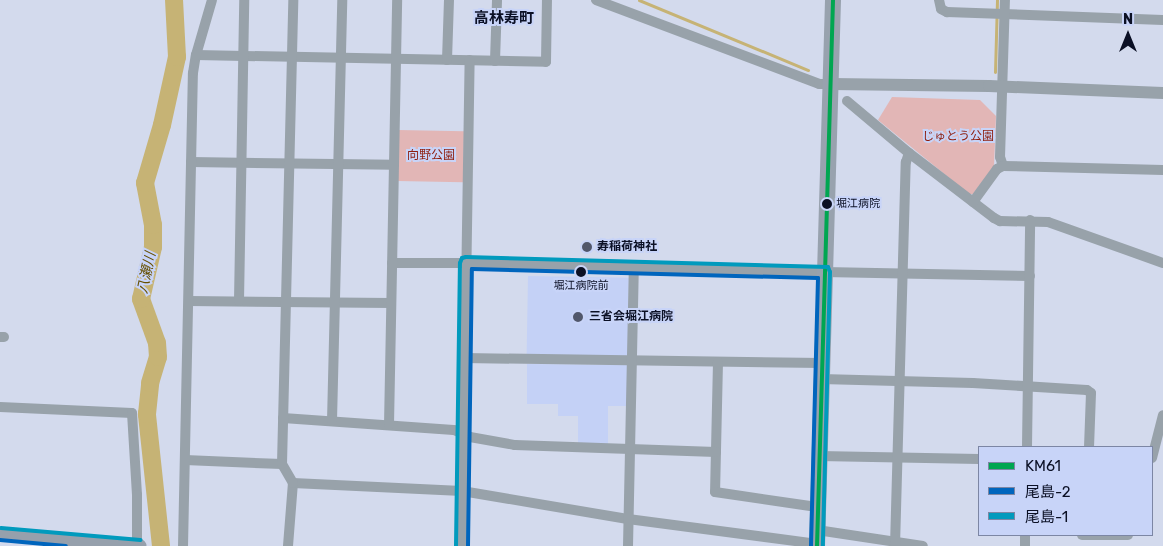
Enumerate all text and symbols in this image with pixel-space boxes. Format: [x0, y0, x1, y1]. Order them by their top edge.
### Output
district label: 高林寿町 [474, 10, 534, 28]
north arrow [1103, 10, 1153, 60]
text: N [1123, 11, 1133, 28]
park label: じゅとう公園 [922, 130, 994, 144]
park label: 向野公園 [407, 149, 455, 163]
place label: 堀江病院 [836, 197, 880, 211]
marker: 堀江病院 [822, 199, 832, 209]
place label: 寿稲荷神社 [597, 240, 657, 254]
marker: 寿稲荷神社 [581, 241, 593, 253]
water label: 八瀬川 [134, 251, 160, 295]
marker: 堀江病院前 [576, 267, 586, 277]
place label: 堀江病院前 [554, 279, 608, 293]
marker: 三省会堀江病院 [571, 310, 585, 324]
place label: 三省会堀江病院 [589, 310, 673, 324]
legend [978, 446, 1153, 536]
text: KM61 [1025, 457, 1061, 475]
text: 尾島-2 [1025, 483, 1070, 501]
text: 尾島-1 [1025, 508, 1068, 526]

